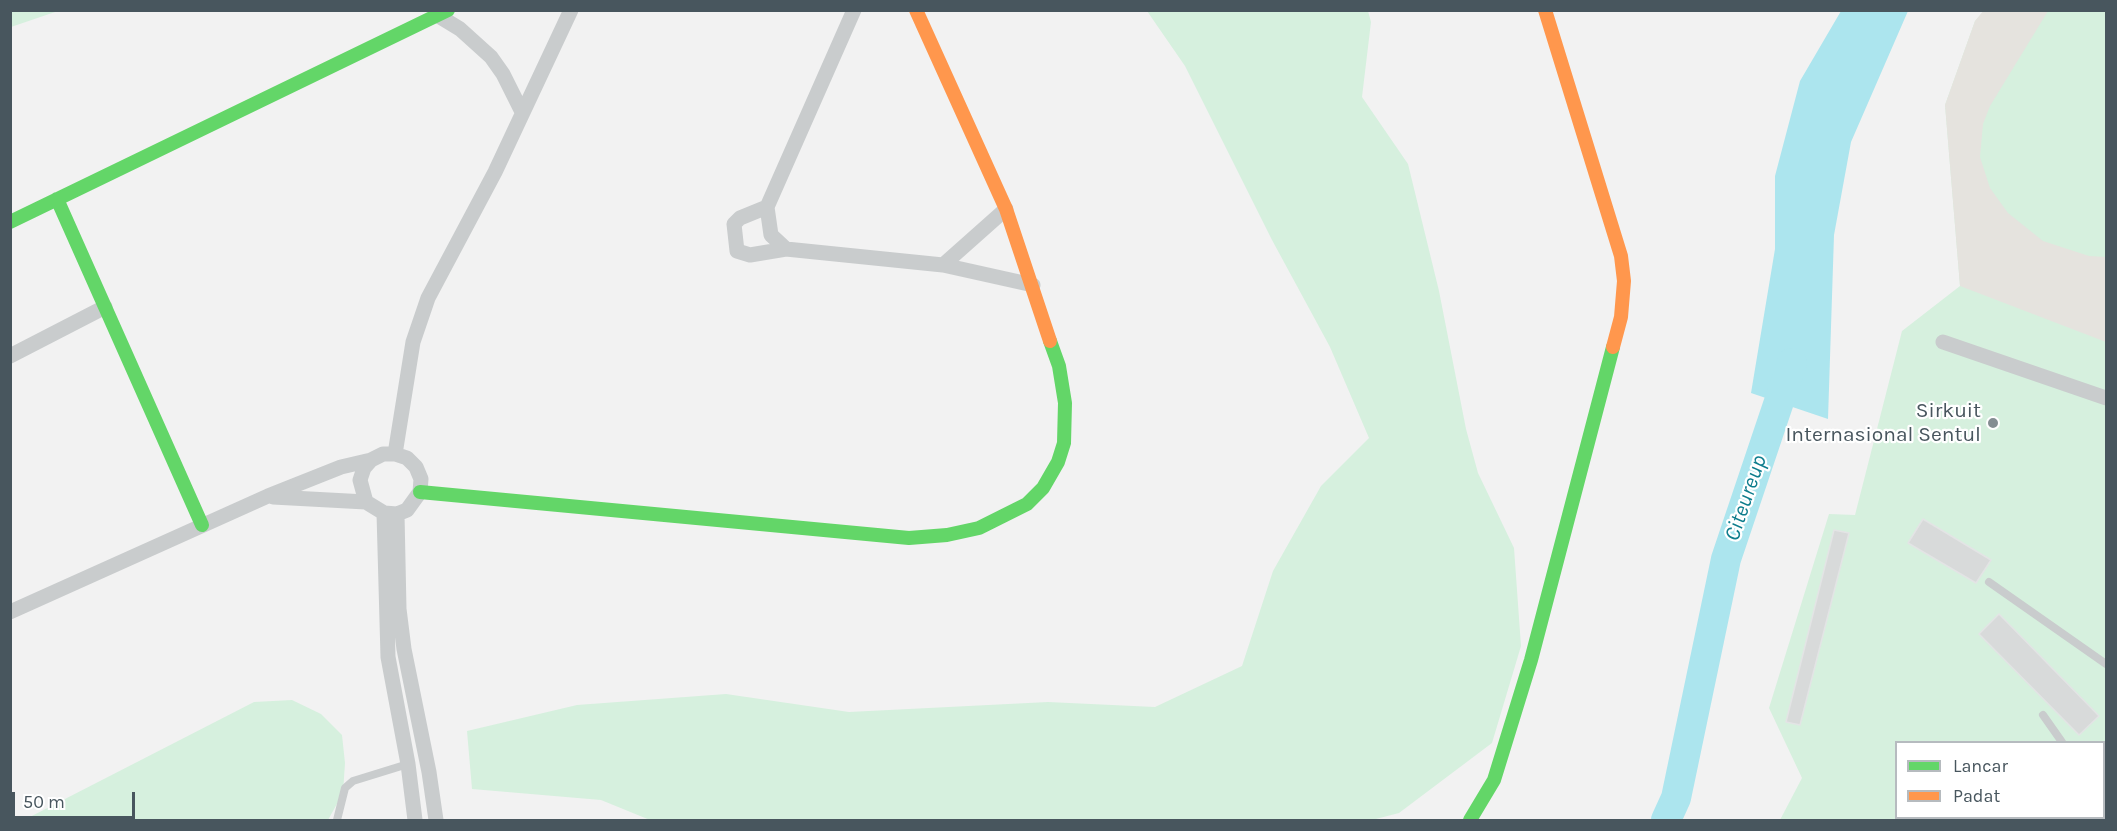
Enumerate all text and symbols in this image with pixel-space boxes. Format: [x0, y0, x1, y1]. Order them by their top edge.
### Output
place label: Sirkuit Internasional Sentul [1785, 398, 1981, 448]
marker: Sirkuit Internasional Sentul [1986, 416, 2000, 430]
water label: Citeureup [1719, 452, 1773, 544]
legend [1895, 741, 2105, 819]
text: Lancar [1953, 755, 2008, 777]
scale bar [15, 780, 138, 818]
text: Padat [1953, 785, 2000, 807]
text: 50 m [23, 791, 65, 813]

